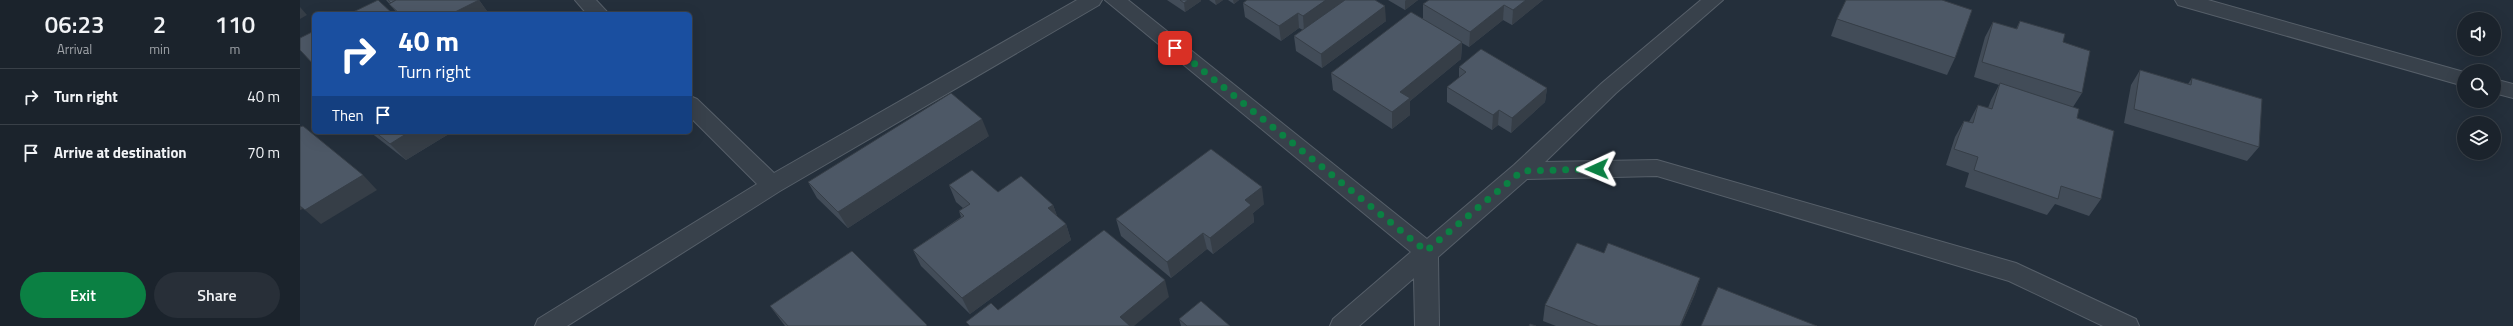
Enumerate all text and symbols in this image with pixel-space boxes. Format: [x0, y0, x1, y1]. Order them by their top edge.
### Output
text: 06:23 [45, 6, 104, 42]
text: 2 [153, 6, 166, 42]
text: 110 [215, 6, 255, 42]
map controls [2457, 12, 2501, 160]
button: sound [2457, 12, 2501, 56]
text: 40 m [398, 19, 459, 62]
icon: right [332, 28, 384, 80]
pin [1158, 31, 1192, 65]
icon: arrive [1164, 37, 1186, 59]
text: Arrival [57, 39, 92, 59]
text: min [149, 39, 170, 59]
text: m [230, 39, 240, 59]
text: Turn right [398, 58, 471, 85]
button: search [2457, 64, 2501, 108]
text: Turn right [54, 85, 118, 108]
text: 40 m [247, 85, 280, 108]
icon: right [20, 86, 42, 108]
text: Then [332, 104, 364, 127]
icon: arrive [372, 104, 394, 126]
button: layers [2457, 116, 2501, 160]
text: Arrive at destination [54, 141, 187, 164]
text: 70 m [247, 141, 280, 164]
icon: arrive [20, 142, 42, 164]
position arrow [1576, 148, 1618, 190]
button: Exit [20, 272, 146, 318]
button: Share [154, 272, 280, 318]

